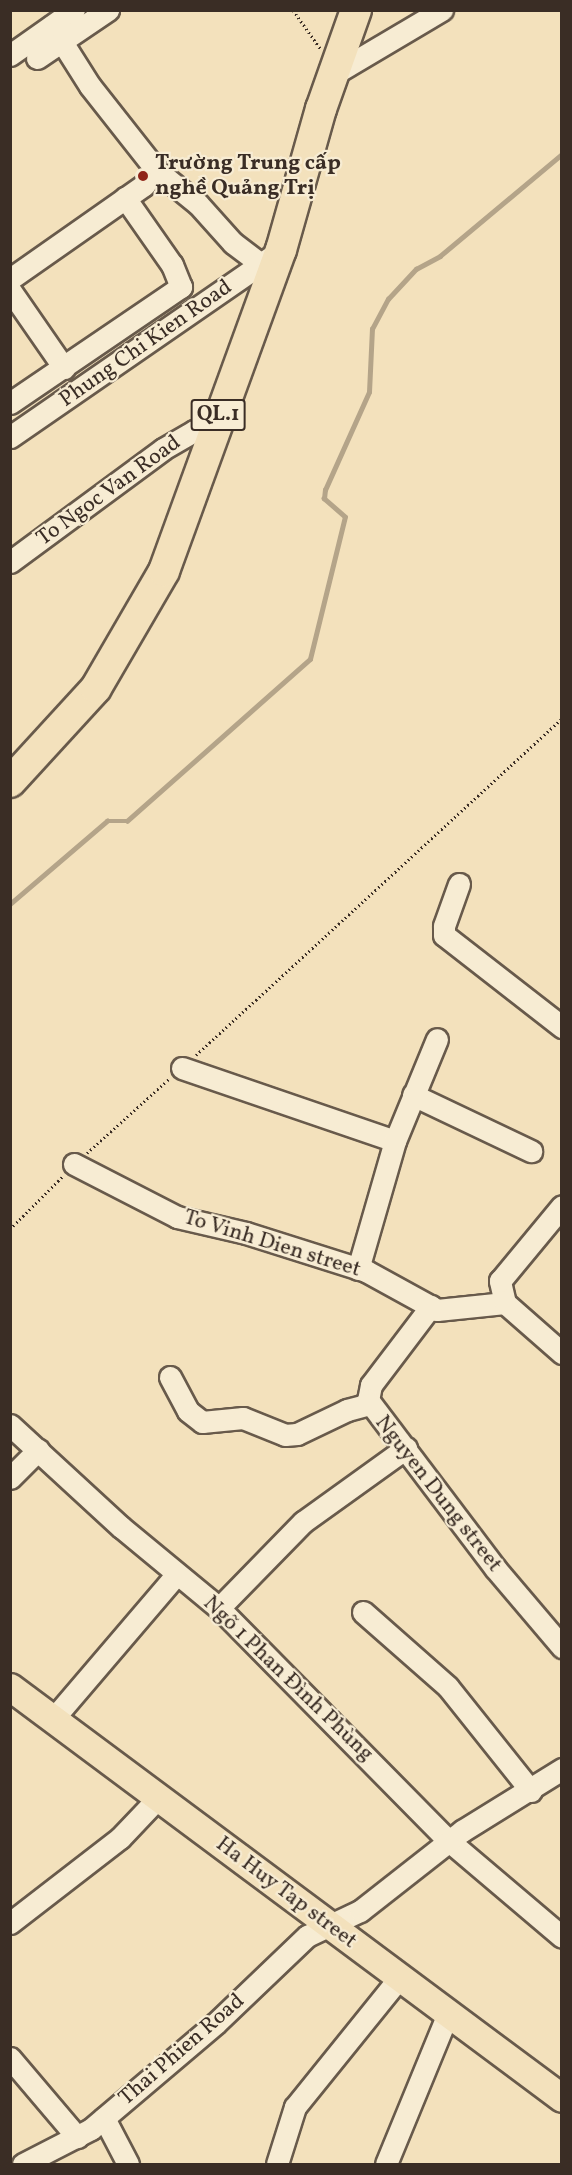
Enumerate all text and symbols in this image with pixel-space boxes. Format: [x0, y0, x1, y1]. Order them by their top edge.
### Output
place label: Trường Trung cấp nghề Quảng Trị [155, 150, 341, 202]
marker: Trường Trung cấp nghề Quảng Trị [136, 169, 150, 183]
street label: Phung Chi Kien Road [55, 274, 237, 414]
road number: QL.1 [190, 397, 246, 433]
street label: To Ngoc Van Road [32, 430, 186, 552]
street label: To Vinh Dien street [180, 1204, 364, 1284]
street label: Nguyen Dung street [369, 1411, 507, 1577]
street label: Ngõ 1 Phan Đình Phùng [197, 1591, 379, 1767]
street label: Ha Huy Tap street [210, 1831, 362, 1955]
street label: Thai Phien Road [114, 1988, 250, 2112]

